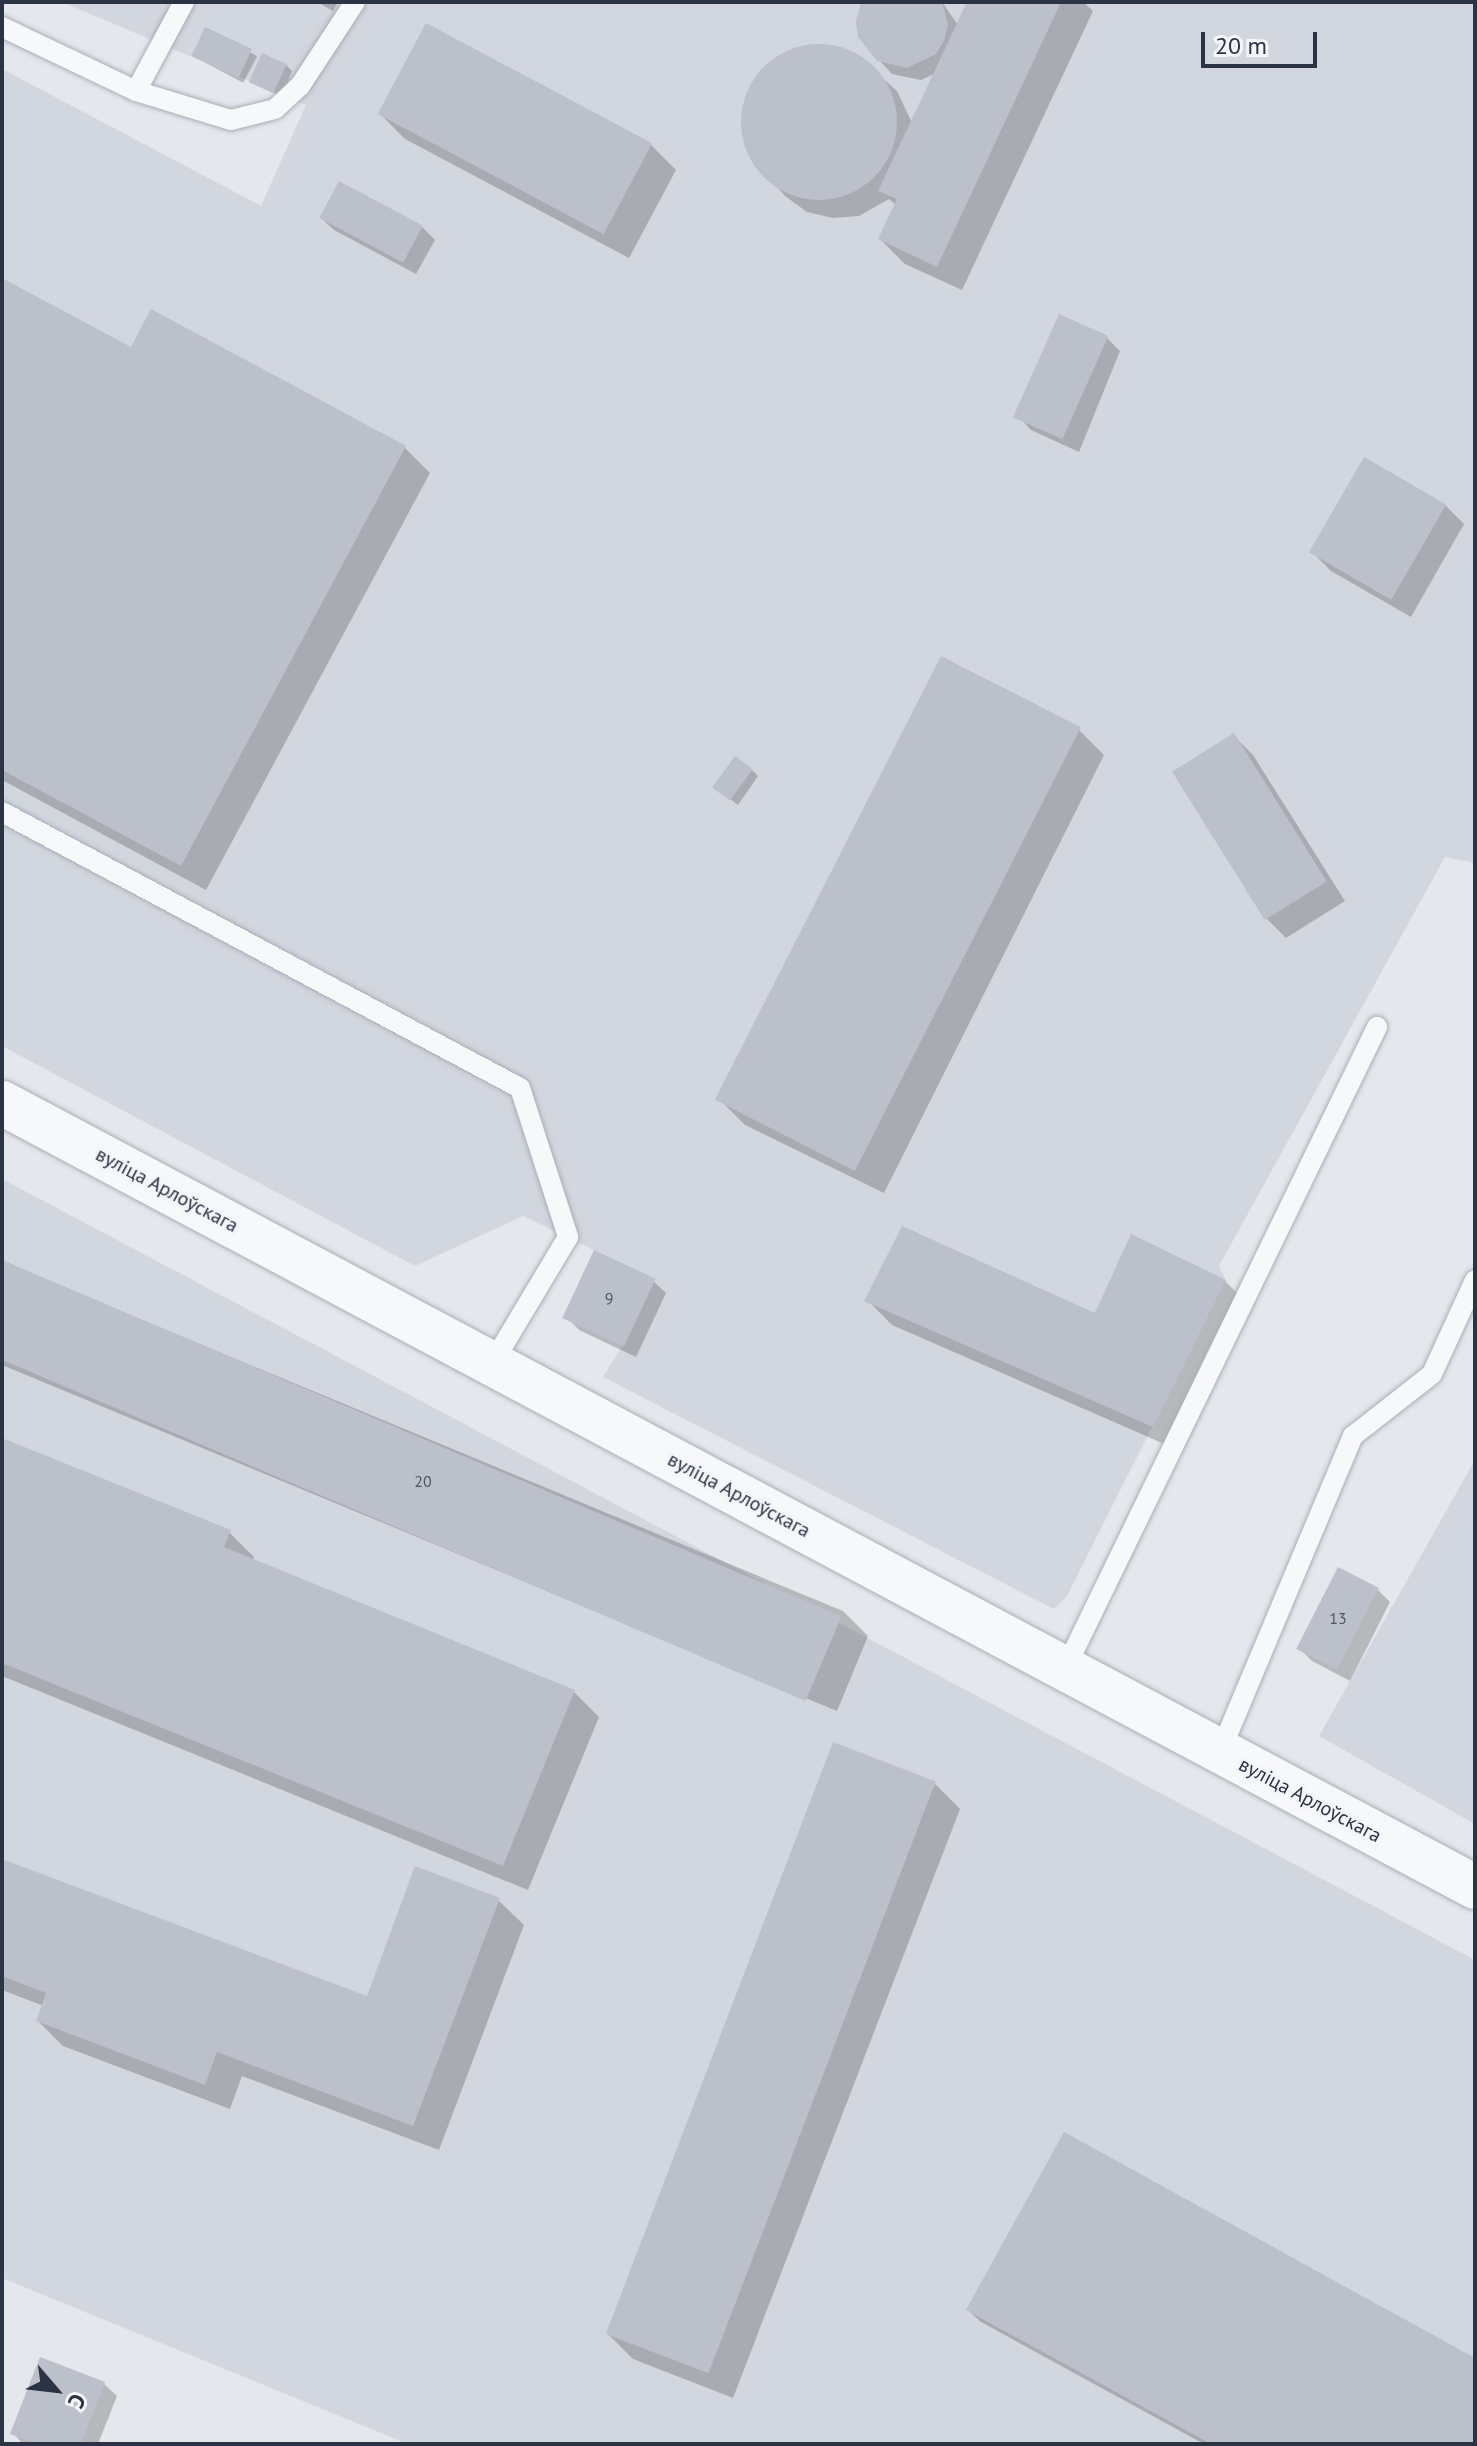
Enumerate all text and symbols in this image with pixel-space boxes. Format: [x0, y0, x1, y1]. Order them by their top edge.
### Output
scale bar [1205, 16, 1321, 66]
text: 20 m [1215, 30, 1267, 61]
street label: вуліца Арлоўскага [91, 1142, 243, 1238]
house number: 9 [605, 1288, 613, 1308]
street label: вуліца Арлоўскага [663, 1447, 815, 1543]
house number: 20 [414, 1471, 432, 1491]
house number: 13 [1329, 1608, 1347, 1628]
street label: вуліца Арлоўскага [1234, 1752, 1386, 1848]
north arrow [16, 2350, 96, 2430]
text: С [62, 2389, 92, 2413]

